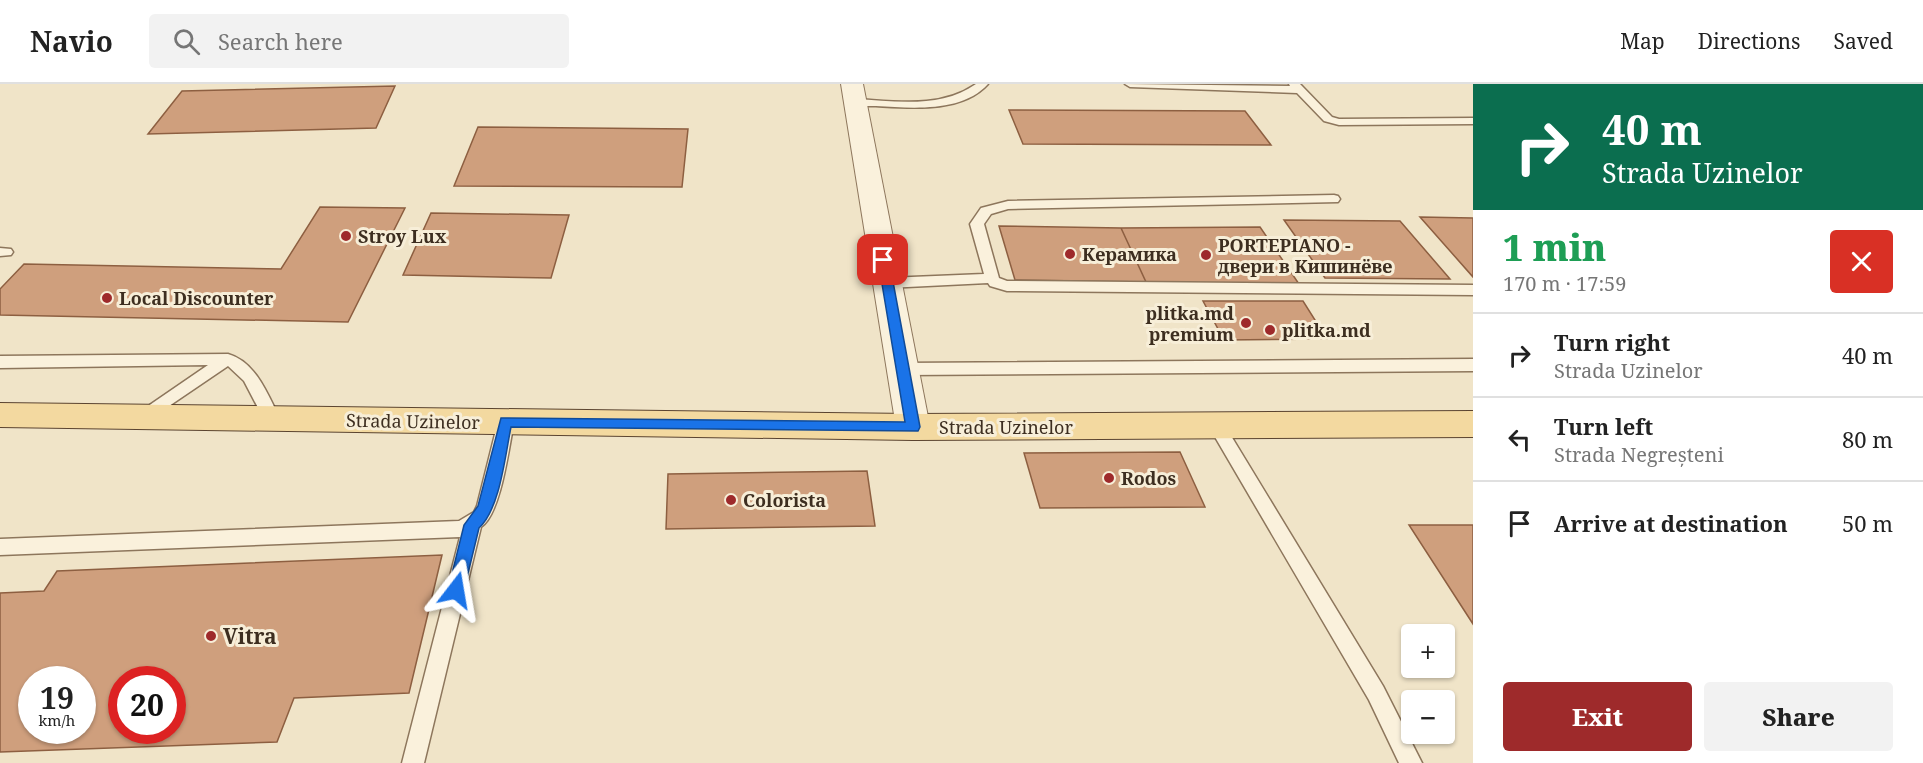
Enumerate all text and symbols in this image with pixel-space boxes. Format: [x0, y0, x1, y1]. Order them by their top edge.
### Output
search box [149, 14, 569, 68]
text: Navio [30, 22, 113, 60]
icon: search [170, 25, 203, 58]
text: Search here [218, 26, 343, 56]
text: Map [1620, 27, 1665, 55]
text: Directions [1698, 27, 1800, 55]
text: Saved [1833, 27, 1893, 55]
text: 40 m [1602, 100, 1702, 157]
icon: right [1503, 108, 1581, 186]
text: Strada Uzinelor [1602, 154, 1803, 191]
text: 1 min [1503, 223, 1606, 272]
place label: Stroy Lux [358, 224, 447, 248]
marker: Stroy Lux [339, 229, 353, 243]
button: close [1830, 230, 1893, 293]
place label: PORTEPIANO - двери в Кишинёве [1218, 233, 1392, 278]
pin [857, 234, 908, 285]
place label: Керамика [1082, 242, 1177, 266]
icon: arrive [866, 243, 899, 276]
marker: Керамика [1063, 247, 1077, 261]
marker: PORTEPIANO - двери в Кишинёве [1199, 248, 1213, 262]
text: 170 m · 17:59 [1503, 270, 1626, 297]
place label: Local Discounter [119, 286, 274, 310]
marker: Local Discounter [100, 291, 114, 305]
place label: plitka.md premium [1145, 301, 1234, 346]
marker: plitka.md premium [1239, 316, 1253, 330]
place label: plitka.md [1282, 318, 1371, 342]
marker: plitka.md [1263, 323, 1277, 337]
text: Turn right [1554, 327, 1670, 357]
icon: right [1503, 339, 1536, 372]
text: 40 m [1842, 340, 1893, 370]
text: Strada Uzinelor [1554, 357, 1703, 384]
street label: Strada Uzinelor [346, 408, 481, 434]
text: Turn left [1554, 411, 1653, 441]
street label: Strada Uzinelor [939, 415, 1073, 439]
icon: left [1503, 423, 1536, 456]
text: 80 m [1842, 424, 1893, 454]
text: Strada Negreșteni [1554, 441, 1724, 468]
place label: Rodos [1121, 466, 1177, 490]
marker: Rodos [1102, 471, 1116, 485]
place label: Colorista [743, 488, 826, 512]
marker: Colorista [724, 493, 738, 507]
icon: arrive [1503, 507, 1536, 540]
text: Arrive at destination [1554, 508, 1788, 538]
text: 50 m [1842, 508, 1893, 538]
position arrow [424, 558, 488, 622]
place label: Vitra [223, 622, 277, 650]
map controls [1401, 624, 1455, 744]
button: + [1401, 624, 1455, 678]
marker: Vitra [204, 629, 218, 643]
speed limit sign: 20 [108, 666, 186, 744]
text: 19 [40, 677, 74, 718]
button: Exit [1503, 682, 1692, 751]
button: Share [1704, 682, 1893, 751]
button: − [1401, 690, 1455, 744]
text: km/h [39, 710, 75, 730]

